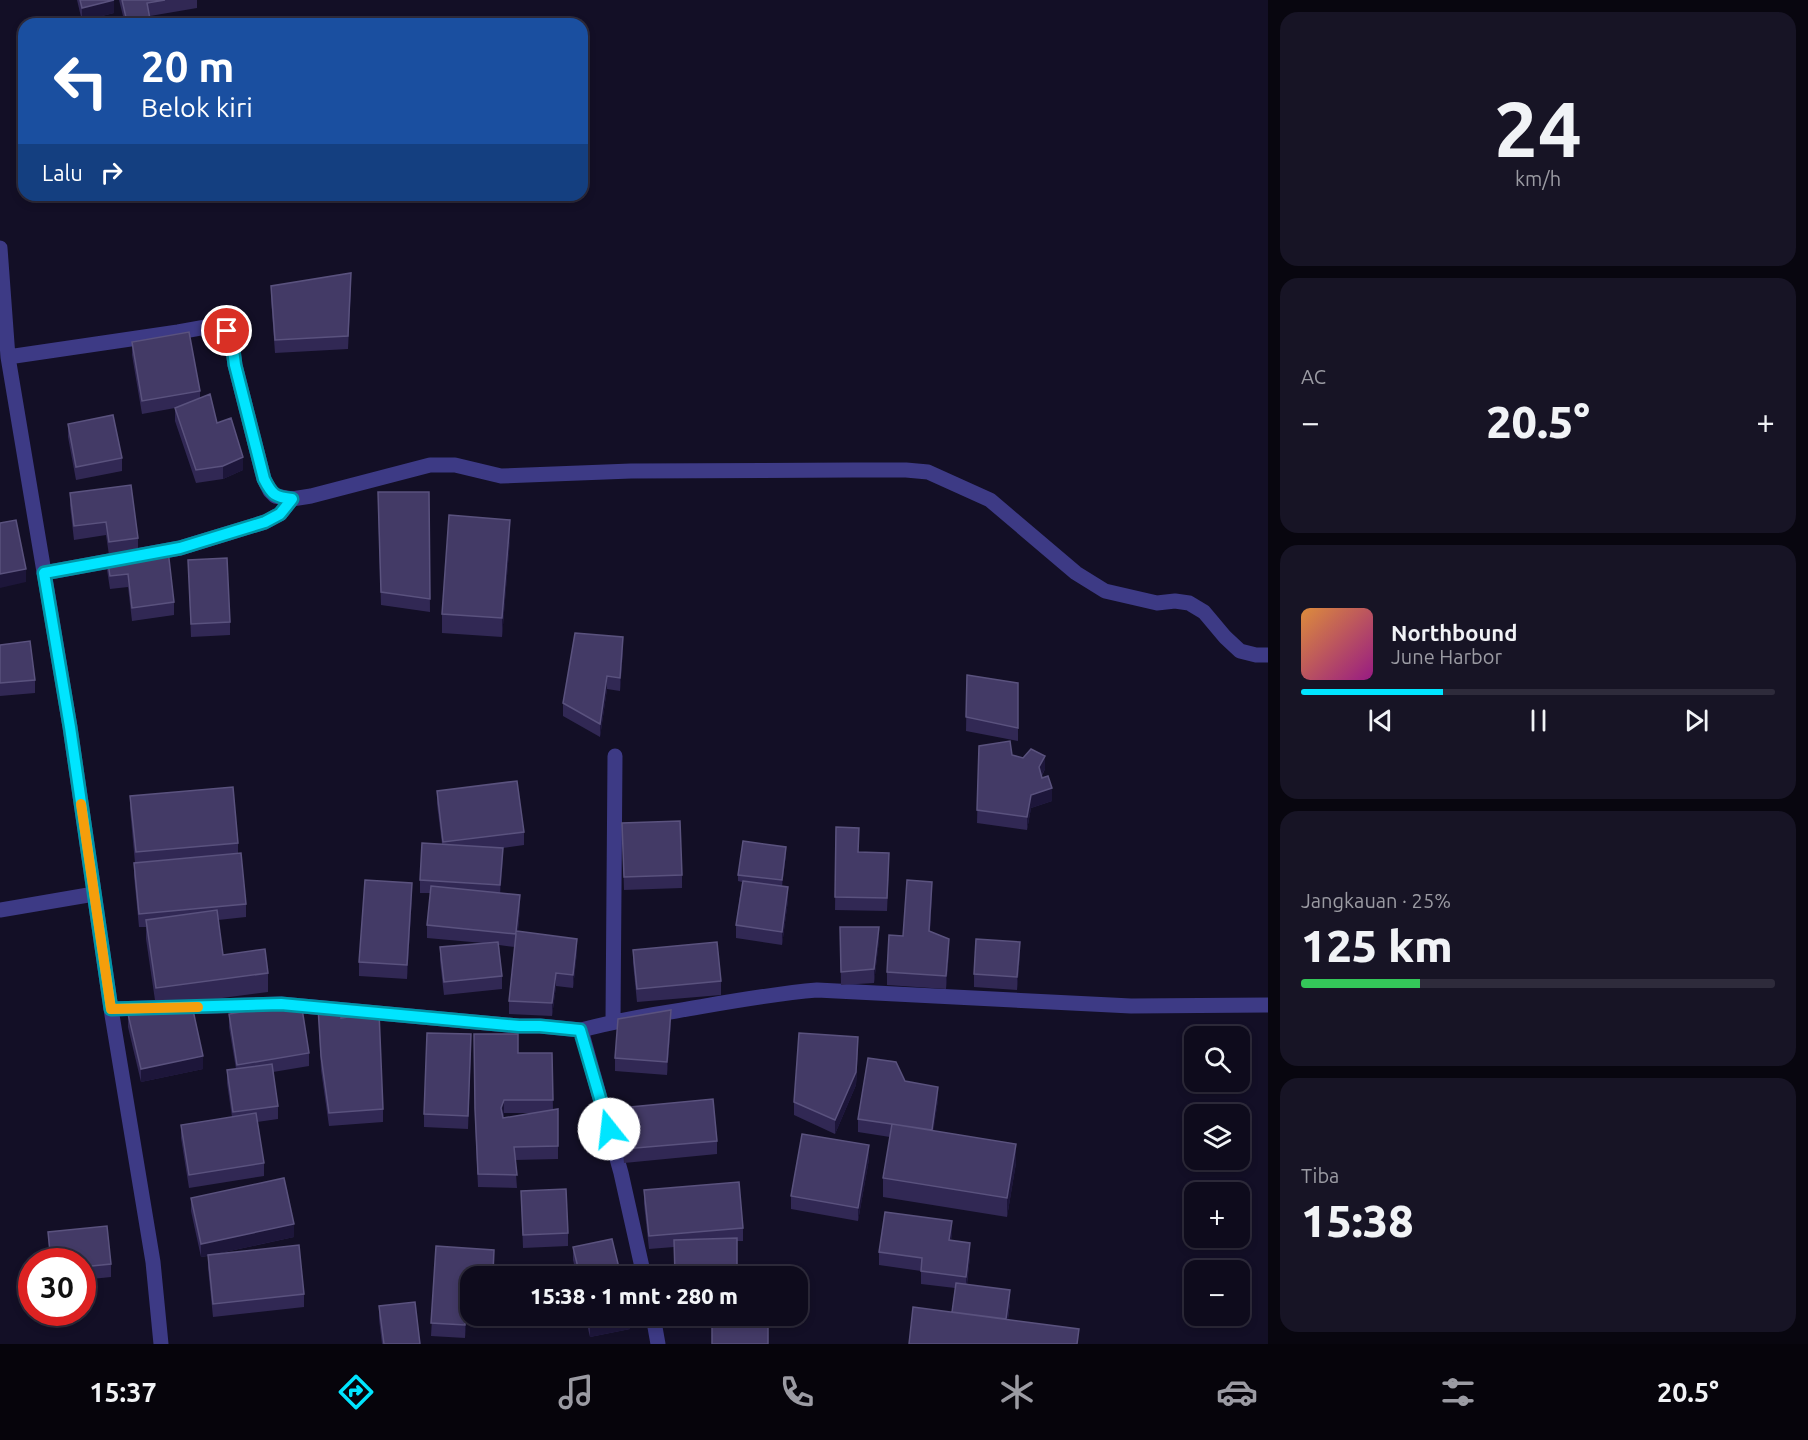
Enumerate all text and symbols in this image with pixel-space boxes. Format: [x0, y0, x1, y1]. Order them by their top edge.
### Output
icon: left [42, 42, 120, 120]
text: 20 m [141, 43, 235, 90]
text: 24 [1494, 84, 1582, 172]
text: Belok kiri [141, 92, 253, 122]
icon: right [95, 156, 128, 189]
text: Lalu [42, 160, 83, 185]
text: km/h [1515, 167, 1561, 190]
pin [201, 305, 252, 356]
icon: arrive [210, 314, 243, 347]
text: AC [1301, 365, 1326, 388]
text: 20.5° [1486, 396, 1590, 447]
text: − [1301, 403, 1320, 440]
text: + [1756, 403, 1775, 440]
text: Northbound [1391, 620, 1517, 645]
text: June Harbor [1391, 645, 1502, 668]
icon: previous [1364, 704, 1397, 737]
icon: pause [1522, 704, 1555, 737]
icon: next [1680, 704, 1713, 737]
text: Jangkauan · 25% [1301, 889, 1451, 912]
text: 125 km [1301, 920, 1453, 971]
map controls [1184, 1026, 1250, 1326]
button: search [1184, 1026, 1250, 1092]
position arrow [577, 1097, 641, 1161]
button: layers [1184, 1104, 1250, 1170]
text: Tiba [1301, 1164, 1339, 1187]
button: + [1184, 1182, 1250, 1248]
text: 15:38 [1301, 1195, 1414, 1246]
speed limit sign: 30 [18, 1248, 96, 1326]
button: − [1184, 1260, 1250, 1326]
text: 15:38 · 1 mnt · 280 m [530, 1283, 738, 1308]
icon: directions [335, 1371, 377, 1413]
icon: music [555, 1371, 597, 1413]
icon: phone [776, 1371, 818, 1413]
icon: climate [996, 1371, 1038, 1413]
icon: car [1216, 1371, 1258, 1413]
icon: filters [1437, 1371, 1479, 1413]
text: 15:37 [89, 1377, 157, 1407]
text: 20.5° [1657, 1377, 1719, 1407]

